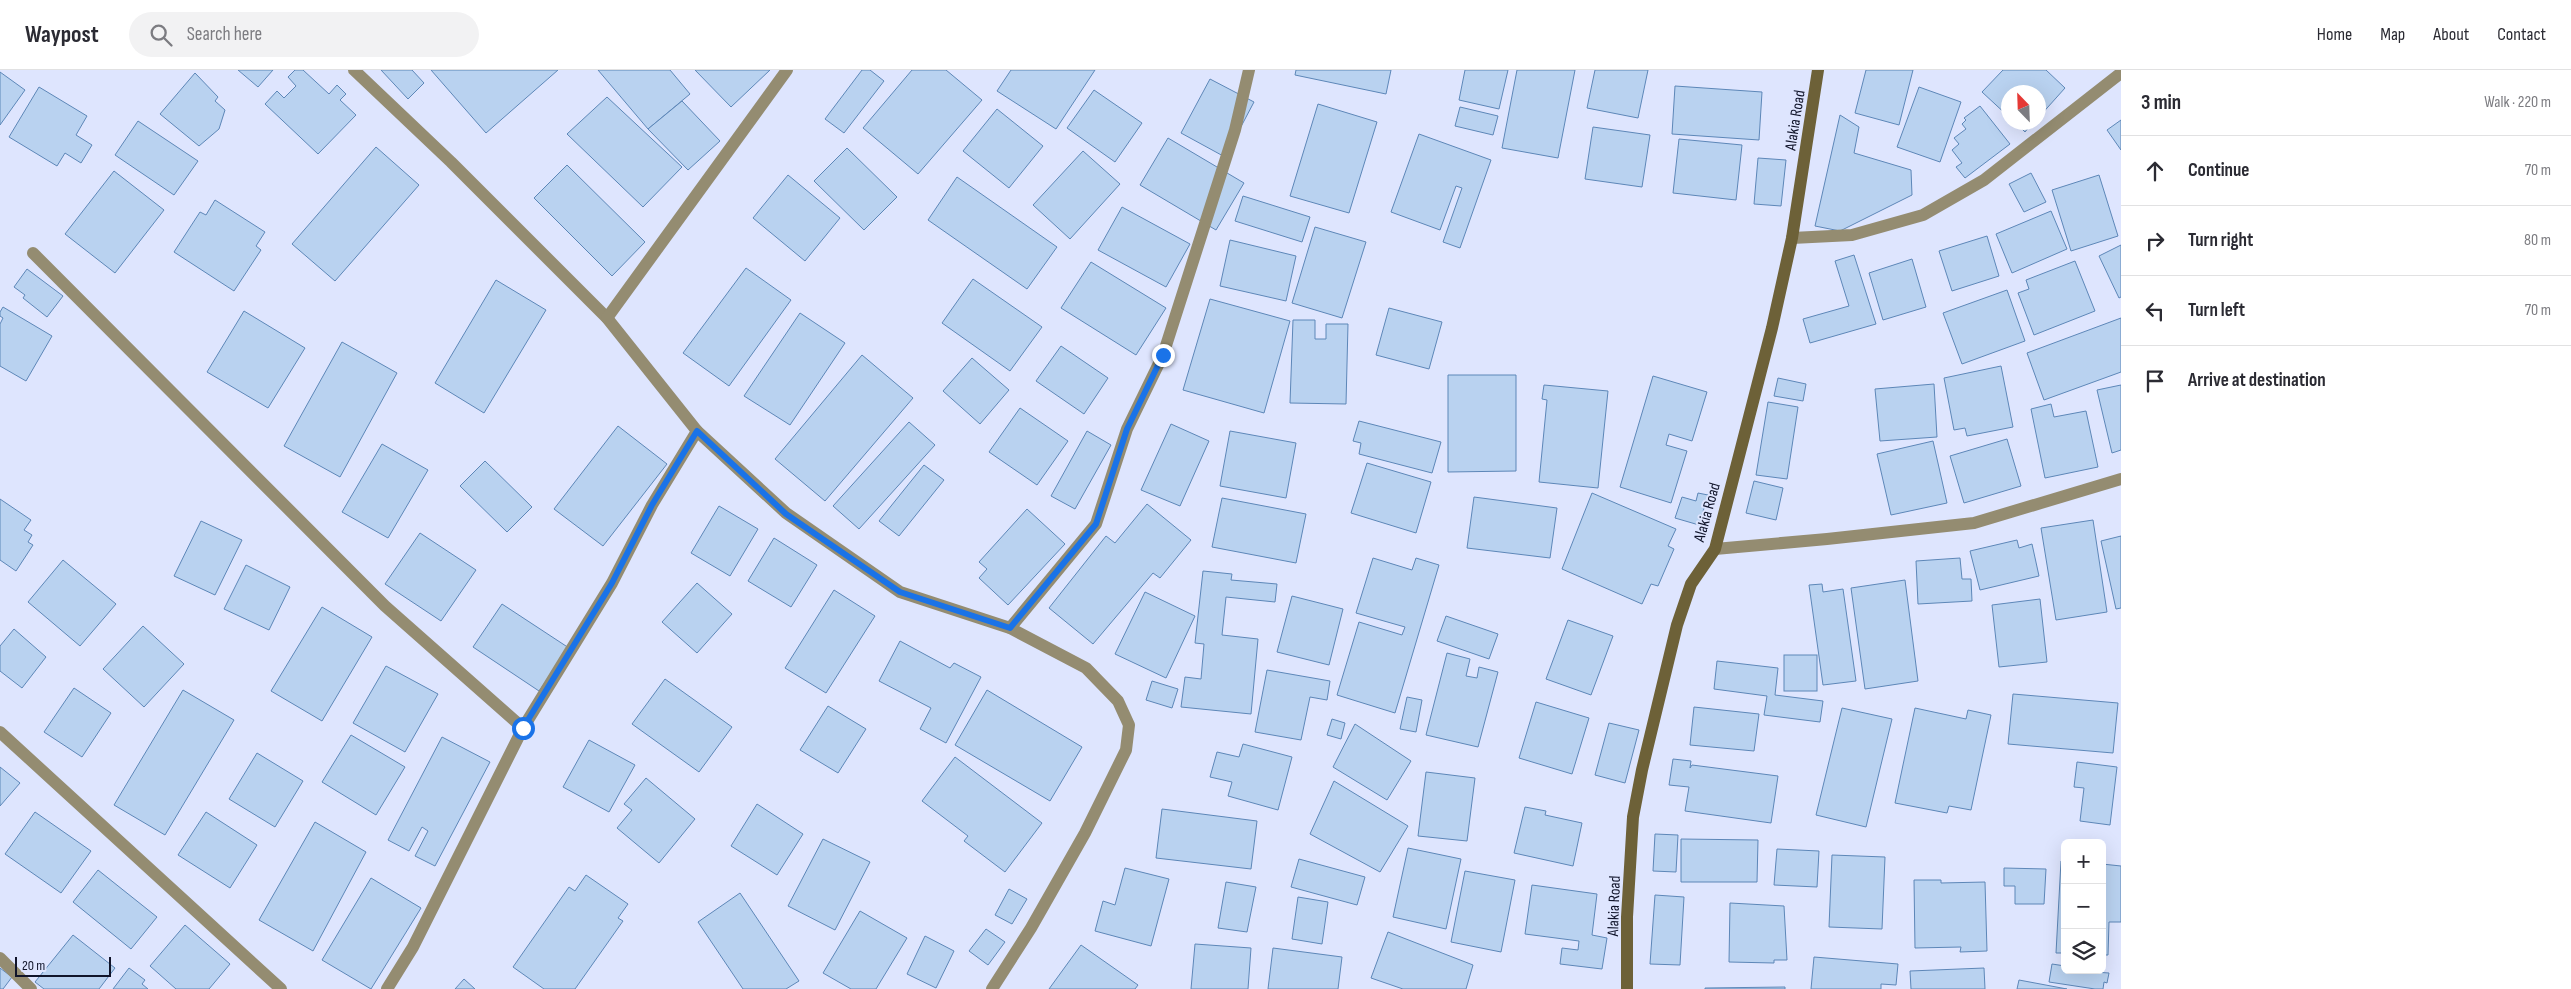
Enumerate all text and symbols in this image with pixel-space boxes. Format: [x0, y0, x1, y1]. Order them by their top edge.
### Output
search box [129, 12, 479, 57]
text: Waypost [25, 20, 99, 49]
icon: search [147, 21, 175, 49]
text: Search here [187, 23, 262, 46]
text: Home [2317, 24, 2352, 45]
text: Map [2380, 24, 2405, 45]
text: About [2433, 24, 2469, 45]
text: Contact [2497, 24, 2546, 45]
north arrow [2001, 85, 2046, 130]
street label: Alakia Road [1781, 89, 1810, 153]
text: 3 min [2141, 90, 2181, 115]
text: Walk · 220 m [2484, 93, 2551, 112]
icon: ahead [2141, 157, 2169, 185]
text: Continue [2188, 159, 2249, 182]
text: 70 m [2525, 161, 2551, 180]
icon: right [2141, 227, 2169, 255]
text: Turn right [2188, 229, 2253, 252]
text: 80 m [2524, 231, 2551, 250]
icon: left [2141, 297, 2169, 325]
text: Turn left [2188, 299, 2245, 322]
text: 70 m [2525, 301, 2551, 320]
route end [1152, 344, 1175, 367]
icon: arrive [2141, 367, 2169, 395]
text: Arrive at destination [2188, 369, 2326, 392]
street label: Alakia Road [1690, 481, 1725, 545]
route start [512, 717, 535, 740]
map controls [2061, 839, 2106, 974]
button: + [2061, 839, 2106, 884]
street label: Alakia Road [1604, 875, 1625, 938]
button: − [2061, 884, 2106, 929]
button: layers [2061, 929, 2106, 974]
scale bar [15, 954, 111, 977]
text: 20 m [22, 957, 45, 974]

